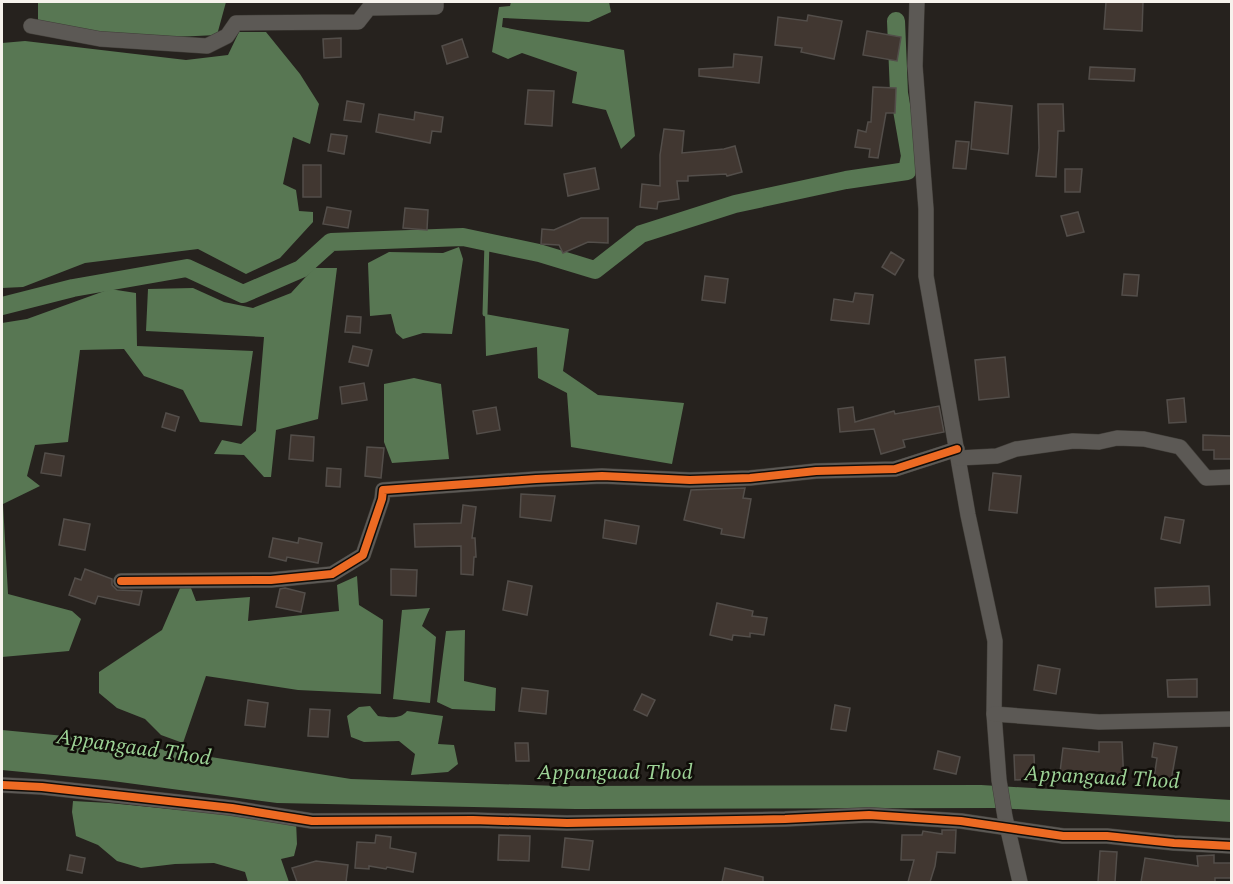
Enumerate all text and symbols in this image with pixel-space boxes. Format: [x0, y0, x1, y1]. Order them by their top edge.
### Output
water label: Appangaad Thod [53, 720, 213, 775]
water label: Appangaad Thod [536, 756, 693, 789]
water label: Appangaad Thod [1022, 757, 1181, 798]

